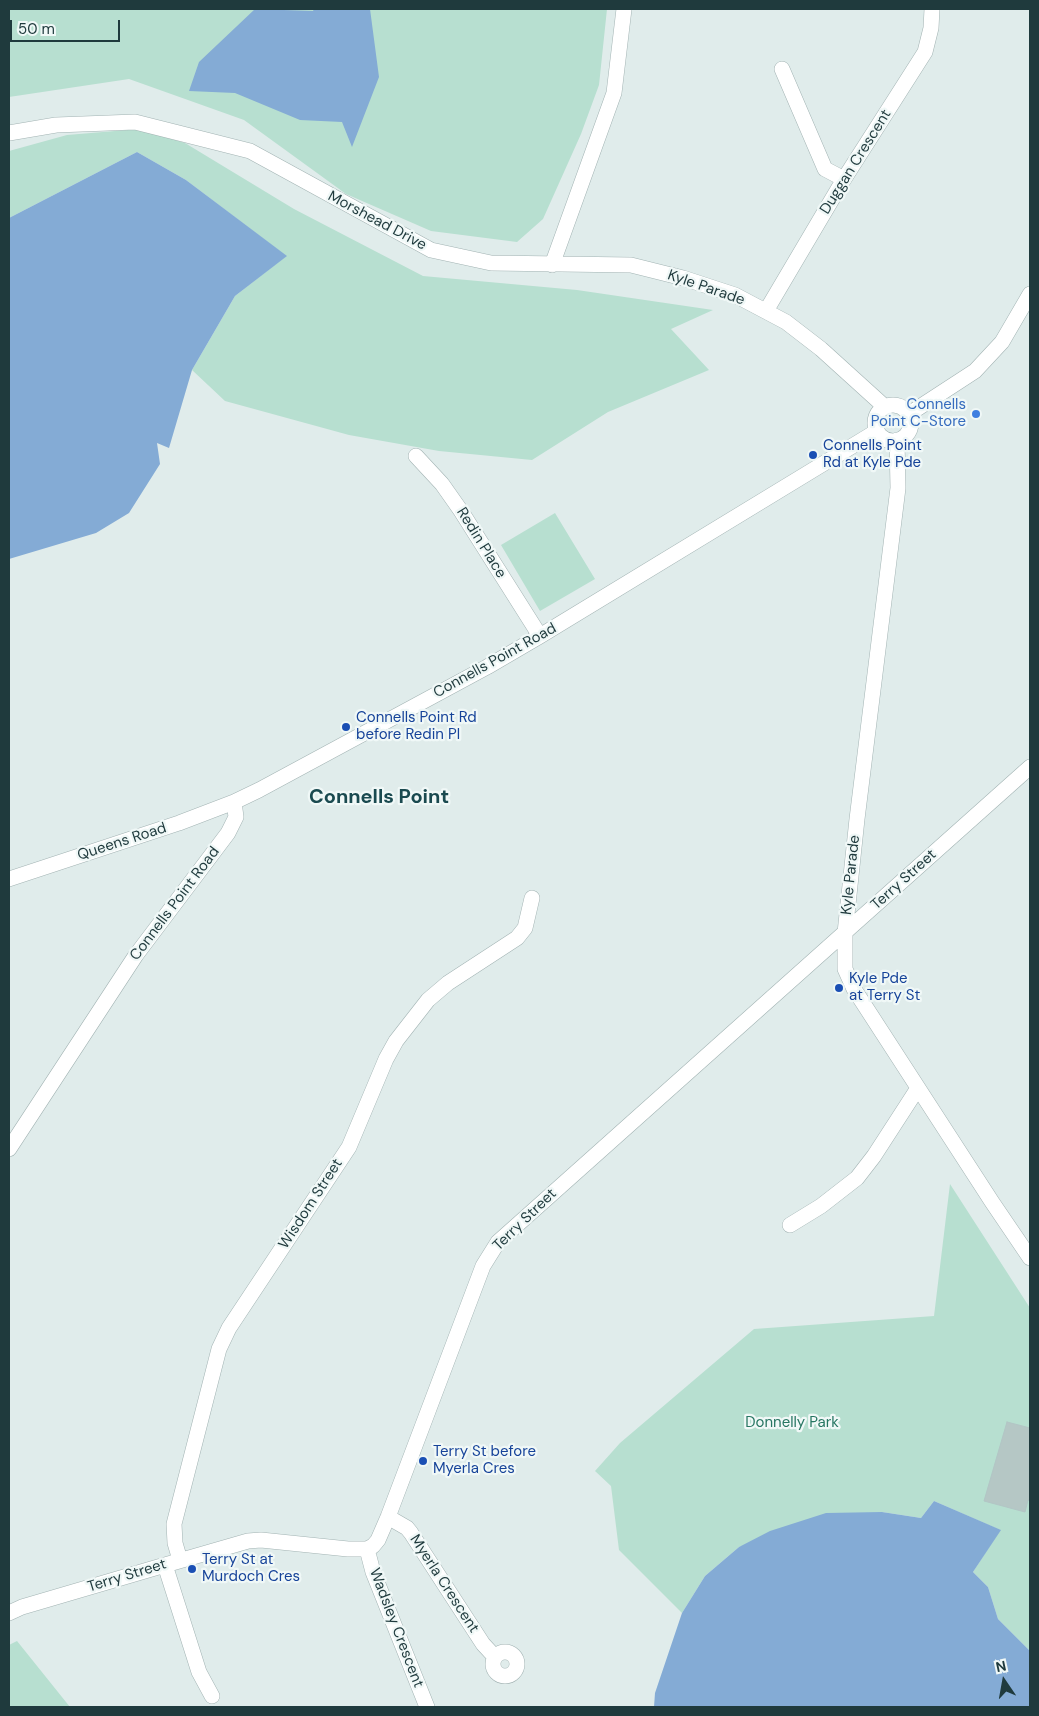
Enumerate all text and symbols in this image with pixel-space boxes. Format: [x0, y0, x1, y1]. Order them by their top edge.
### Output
scale bar [12, 10, 122, 42]
text: 50 m [18, 19, 55, 39]
street label: Duggan Crescent [817, 106, 895, 218]
street label: Morshead Drive [325, 188, 429, 254]
street label: Kyle Parade [665, 266, 747, 310]
place label: Connells Point C-Store [871, 396, 966, 431]
marker: Connells Point C-Store [970, 408, 982, 420]
place label: Connells Point Rd at Kyle Pde [823, 437, 922, 472]
marker: Connells Point Rd at Kyle Pde [807, 449, 819, 461]
street label: Redin Place [452, 504, 510, 582]
street label: Connells Point Road [430, 620, 560, 702]
place label: Connells Point Rd before Redin Pl [356, 709, 477, 744]
marker: Connells Point Rd before Redin Pl [340, 721, 352, 733]
district label: Connells Point [309, 786, 449, 810]
street label: Queens Road [75, 819, 169, 865]
street label: Kyle Parade [838, 834, 864, 916]
street label: Connells Point Road [126, 844, 224, 964]
street label: Terry Street [868, 846, 940, 914]
place label: Kyle Pde at Terry St [849, 970, 920, 1005]
marker: Kyle Pde at Terry St [833, 982, 845, 994]
street label: Wisdom Street [275, 1156, 347, 1252]
street label: Terry Street [489, 1185, 561, 1255]
park label: Donnelly Park [745, 1414, 839, 1432]
place label: Terry St before Myerla Cres [433, 1443, 536, 1478]
marker: Terry St before Myerla Cres [417, 1455, 429, 1467]
street label: Myerla Crescent [406, 1532, 482, 1636]
place label: Terry St at Murdoch Cres [202, 1551, 300, 1586]
street label: Terry Street [85, 1555, 169, 1597]
marker: Terry St at Murdoch Cres [186, 1563, 198, 1575]
street label: Wadsley Crescent [365, 1566, 427, 1690]
north arrow [979, 1656, 1029, 1706]
text: N [994, 1656, 1008, 1676]

